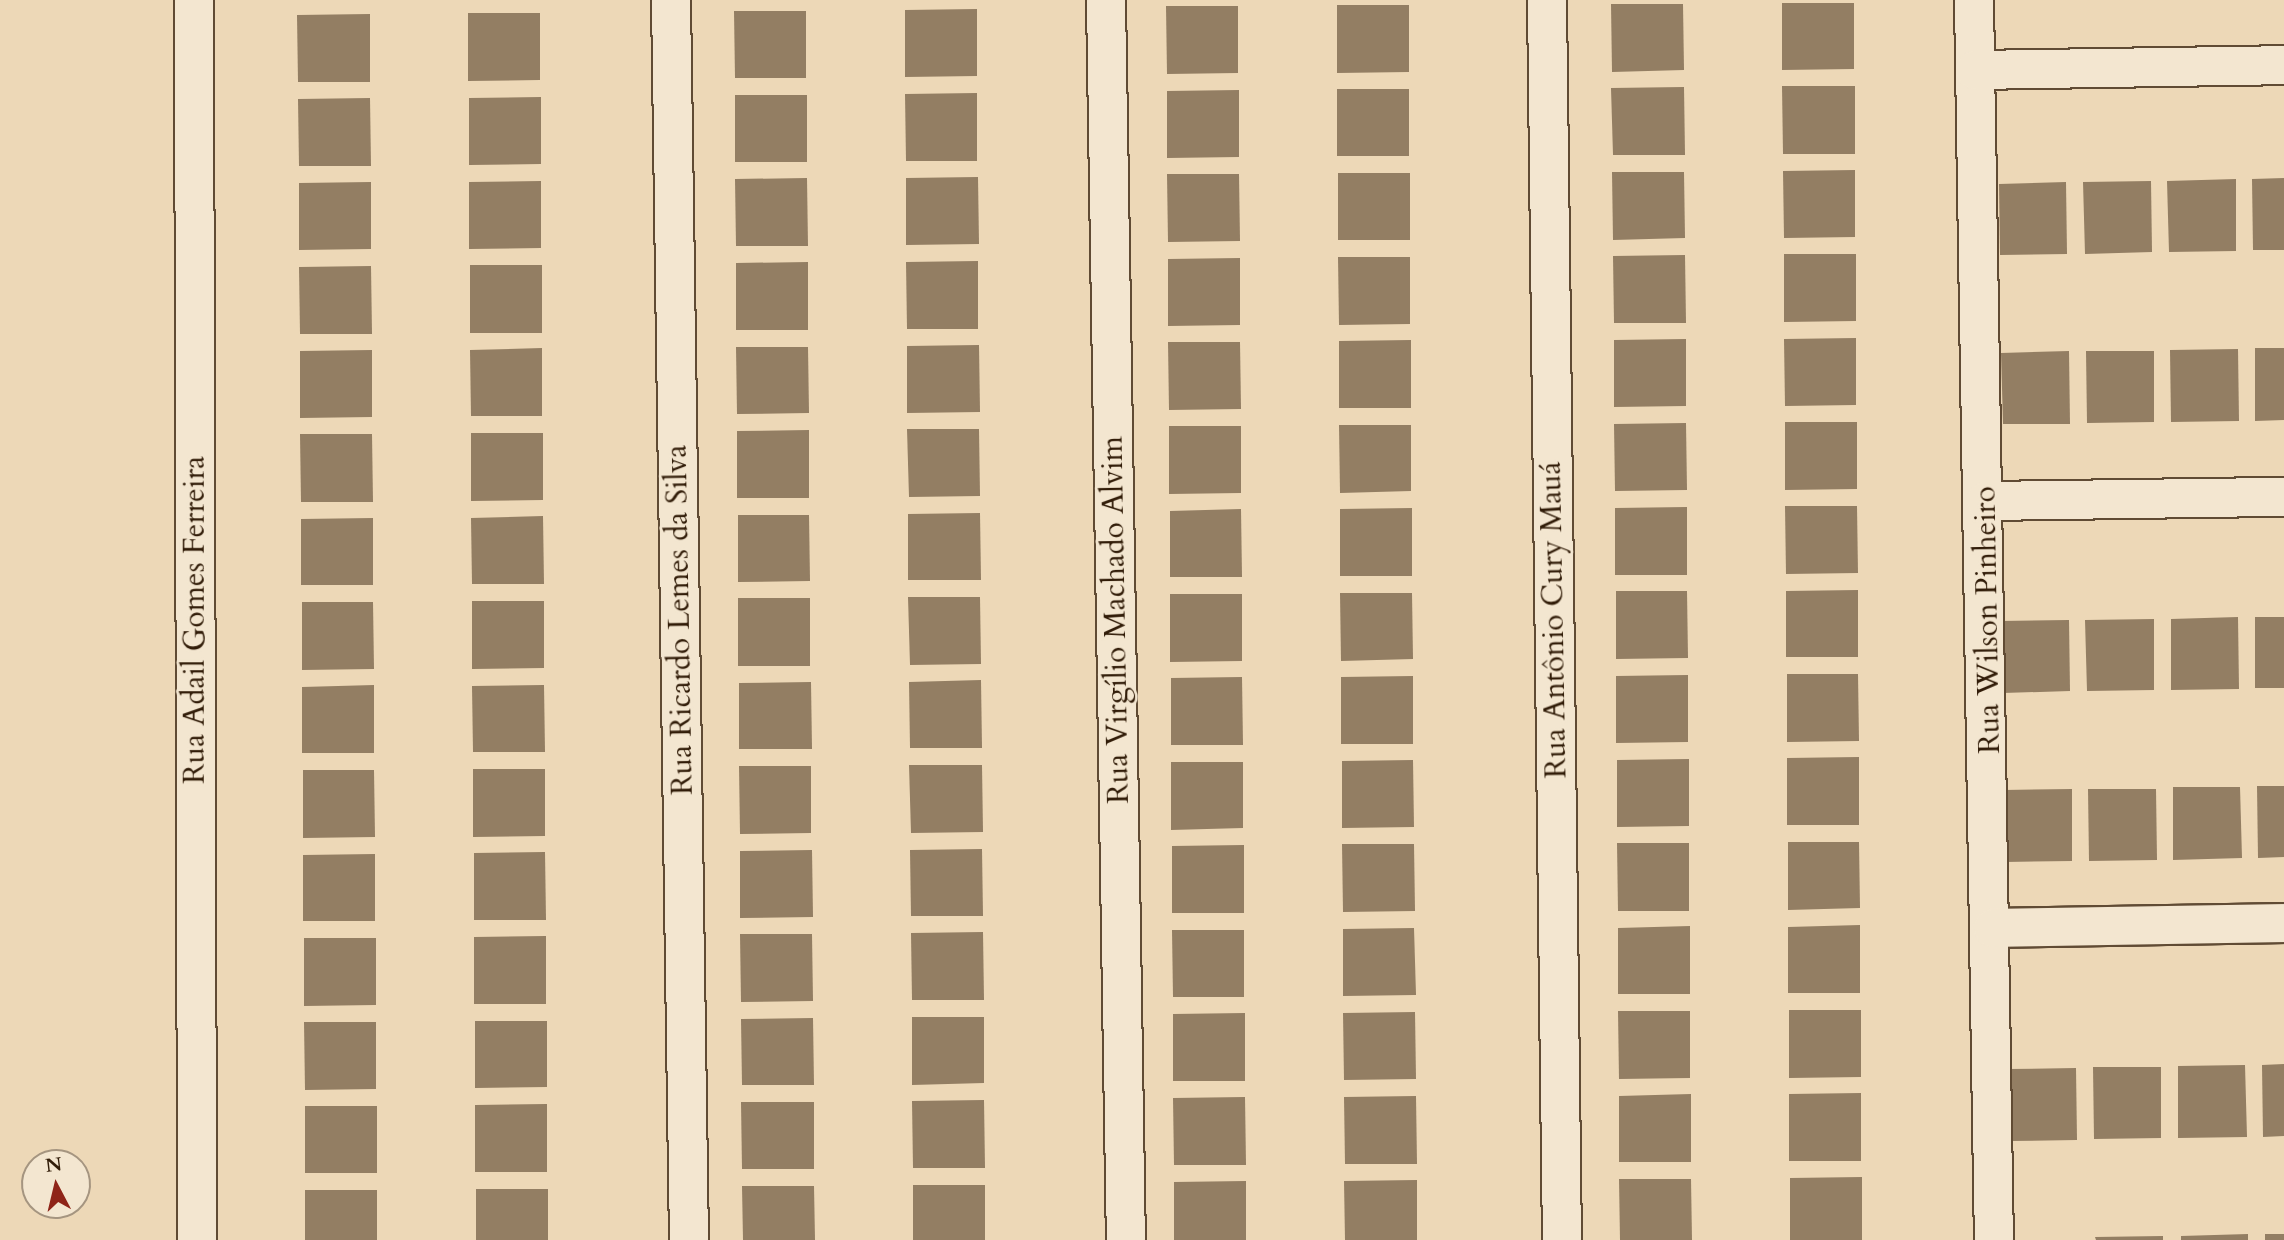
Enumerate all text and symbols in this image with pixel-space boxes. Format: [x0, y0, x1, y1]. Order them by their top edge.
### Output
street label: Rua Virgílio Machado Alvim [1095, 436, 1137, 804]
street label: Rua Ricardo Lemes da Silva [659, 445, 701, 795]
street label: Rua Adail Gomes Ferreira [177, 456, 213, 784]
street label: Rua Antônio Cury Mauá [1533, 461, 1575, 779]
street label: Rua Wilson Pinheiro [1968, 486, 2008, 754]
north arrow [21, 1149, 91, 1219]
text: N [44, 1151, 63, 1179]

